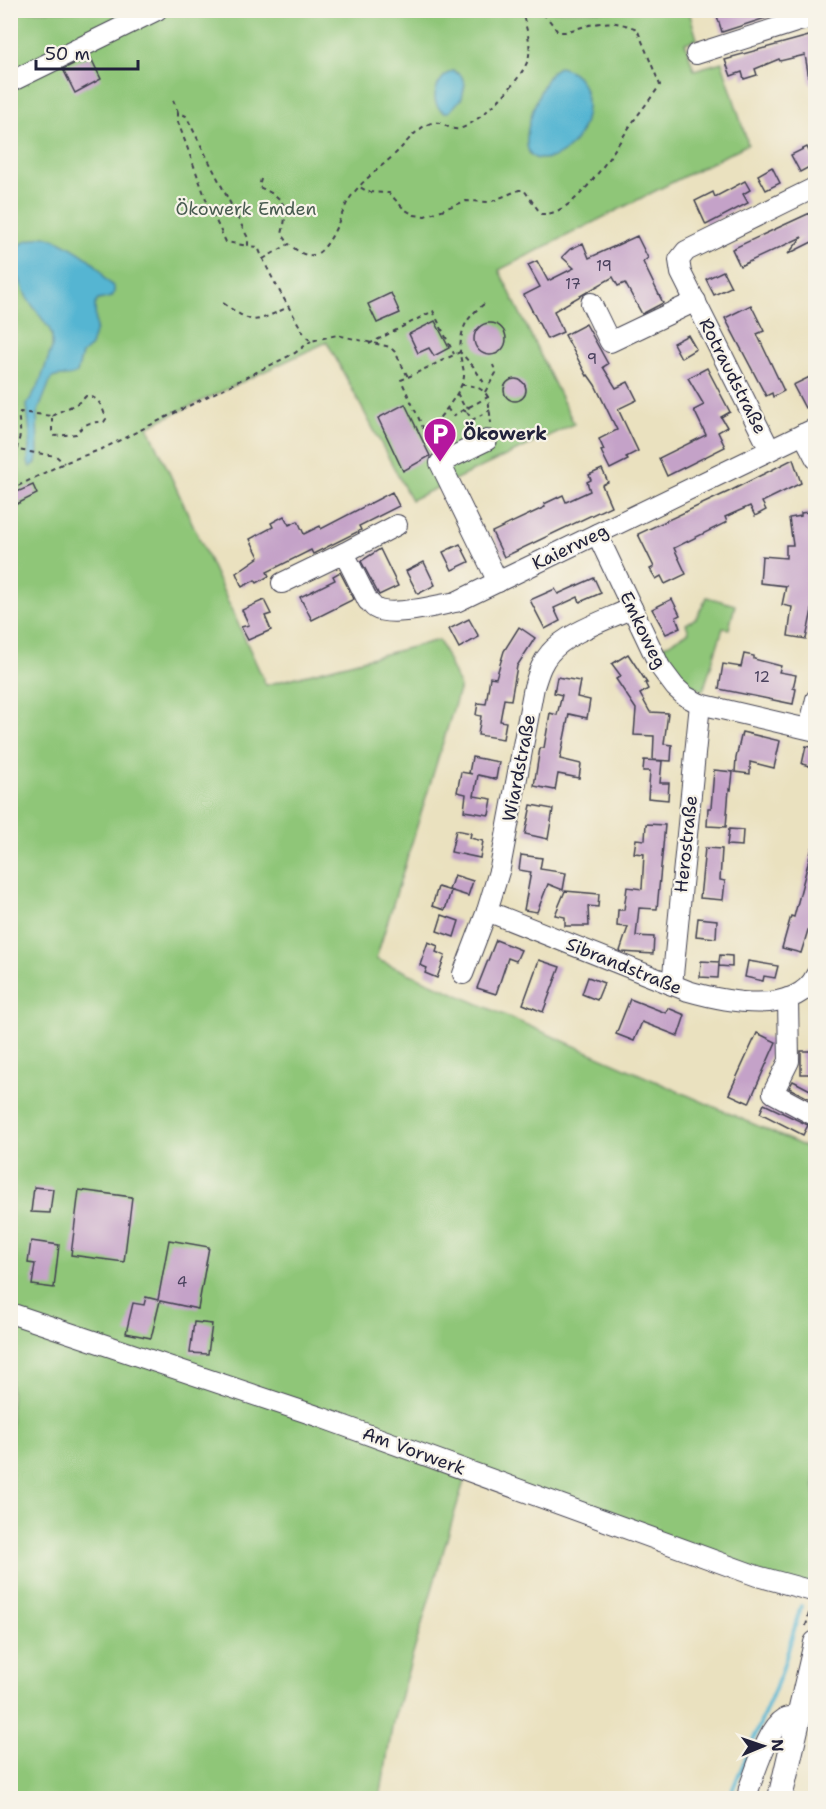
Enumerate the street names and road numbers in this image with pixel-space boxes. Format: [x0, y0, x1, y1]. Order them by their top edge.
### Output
street label: Rotraudstraße [693, 314, 773, 438]
street label: Kaierweg [528, 518, 612, 576]
street label: Emkoweg [614, 587, 672, 673]
street label: Wiardstraße [497, 712, 541, 824]
street label: Herostraße [669, 794, 703, 894]
street label: Sibrandstraße [563, 932, 685, 1000]
street label: Am Vorwerk [359, 1421, 469, 1481]

